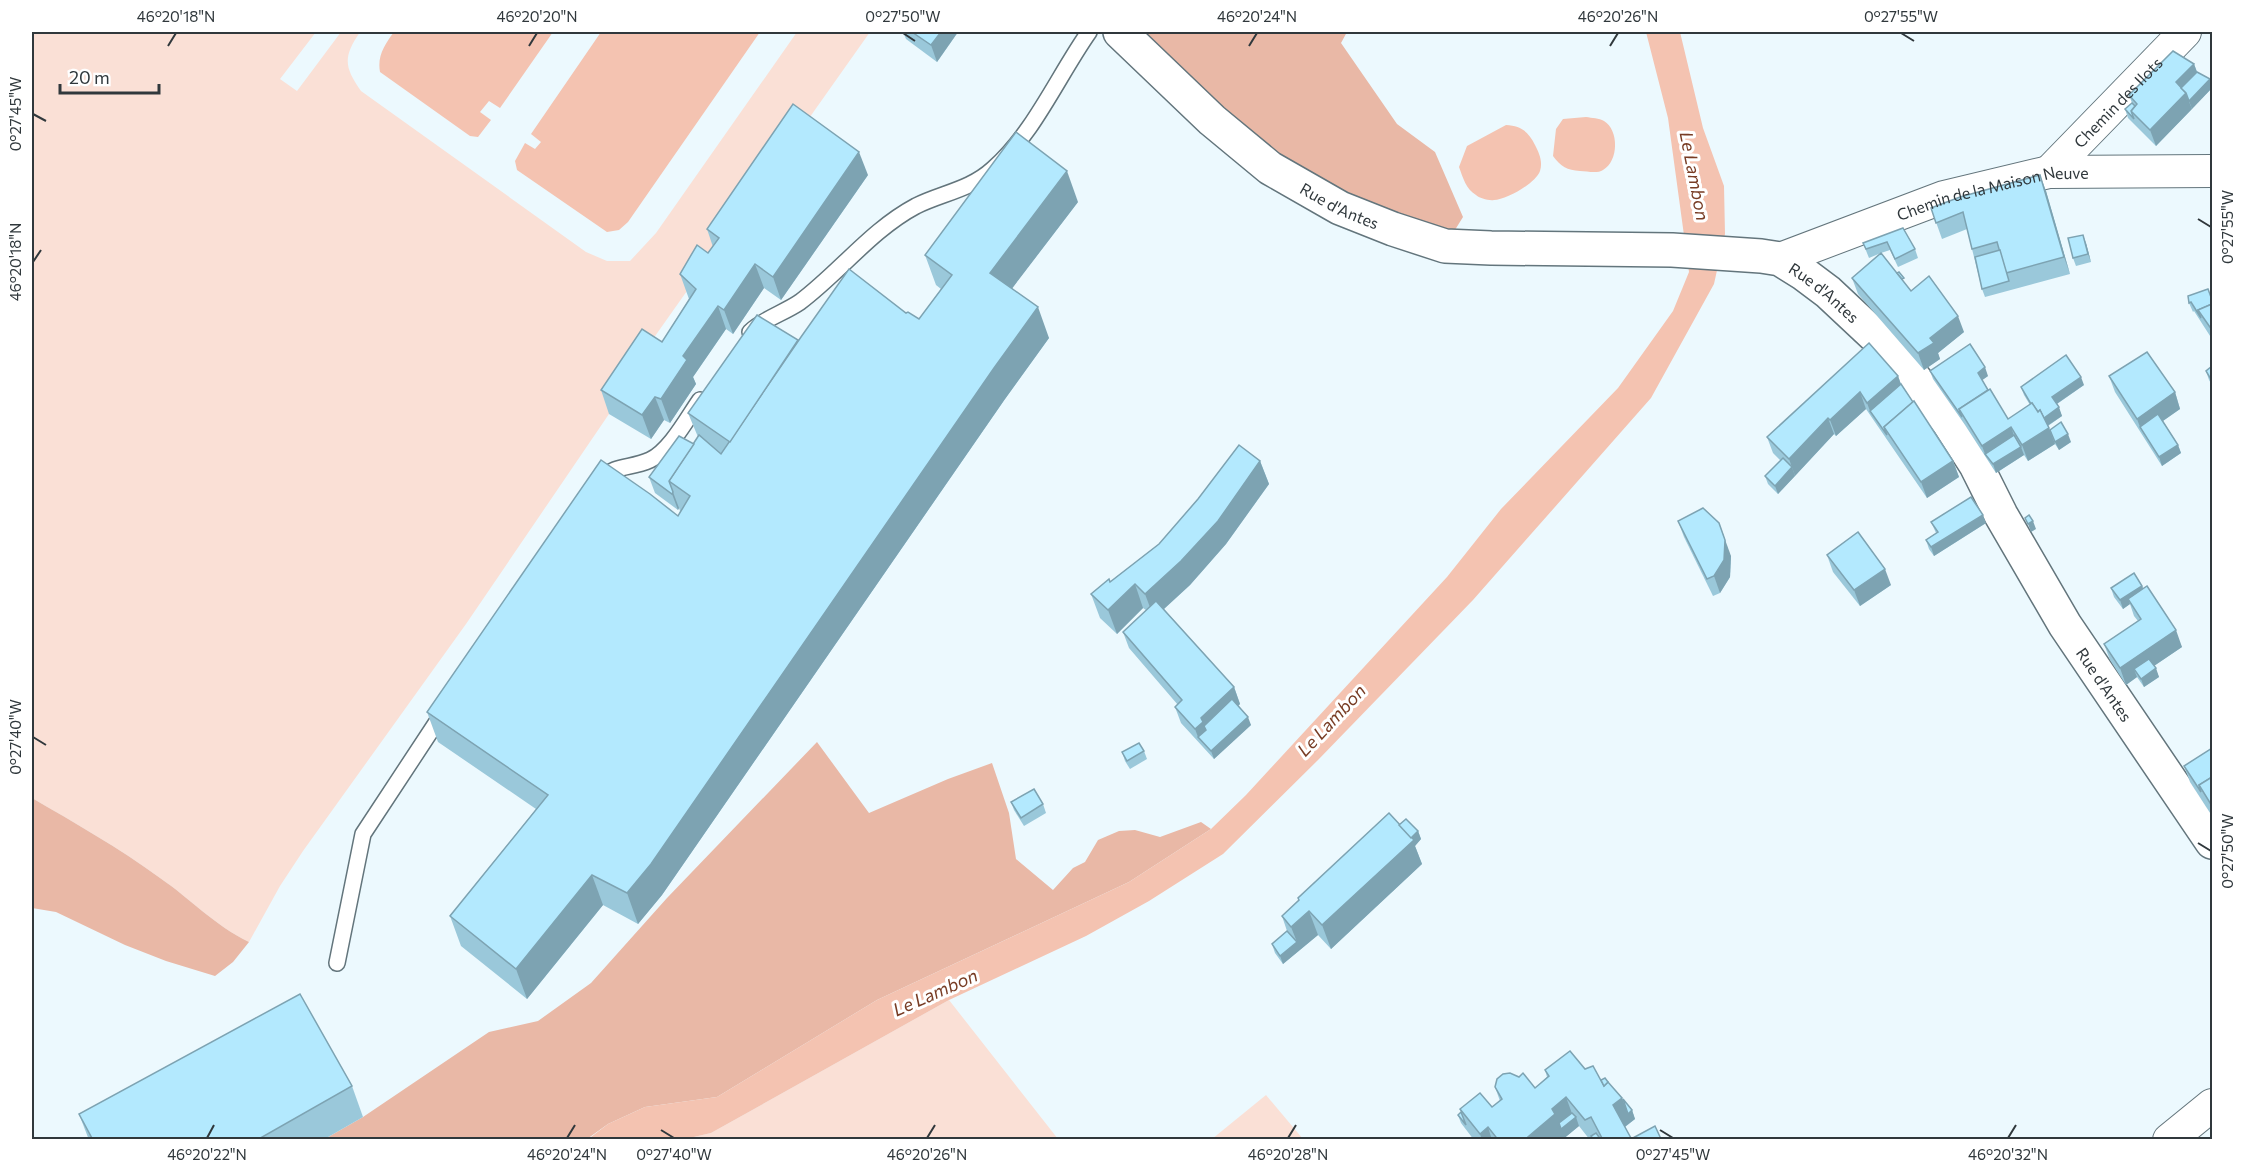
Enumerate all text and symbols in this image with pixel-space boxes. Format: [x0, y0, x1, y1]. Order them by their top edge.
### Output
text: 46°20'18"N [137, 7, 215, 25]
text: 46°20'20"N [496, 7, 578, 25]
text: 0°27'50"W [865, 7, 941, 25]
text: 46°20'24"N [1217, 7, 1297, 25]
text: 46°20'26"N [1578, 7, 1658, 25]
text: 0°27'55"W [1864, 7, 1938, 25]
street label: Chemin des Ilots [2069, 52, 2166, 151]
scale bar [60, 57, 159, 95]
text: 20 m [69, 66, 110, 88]
text: 0°27'45"W [6, 77, 24, 151]
water label: Le Lambon [1676, 130, 1714, 222]
street label: Chemin de la Maison Neuve [1894, 161, 2089, 224]
street label: Rue d'Antes [1297, 178, 1382, 232]
text: 0°27'55"W [2218, 190, 2236, 264]
text: 46°20'18"N [6, 223, 24, 301]
street label: Rue d'Antes [1786, 258, 1864, 326]
street label: Rue d'Antes [2073, 644, 2137, 725]
water label: Le Lambon [1292, 679, 1370, 761]
text: 0°27'40"W [6, 699, 24, 775]
text: 0°27'50"W [2218, 813, 2236, 889]
water label: Le Lambon [889, 964, 981, 1020]
text: 46°20'22"N [167, 1145, 247, 1163]
text: 46°20'24"N [527, 1145, 607, 1163]
text: 0°27'40"W [636, 1145, 712, 1163]
text: 46°20'26"N [887, 1145, 967, 1163]
text: 46°20'28"N [1248, 1145, 1328, 1163]
text: 0°27'45"W [1636, 1145, 1710, 1163]
text: 46°20'32"N [1968, 1145, 2048, 1163]

